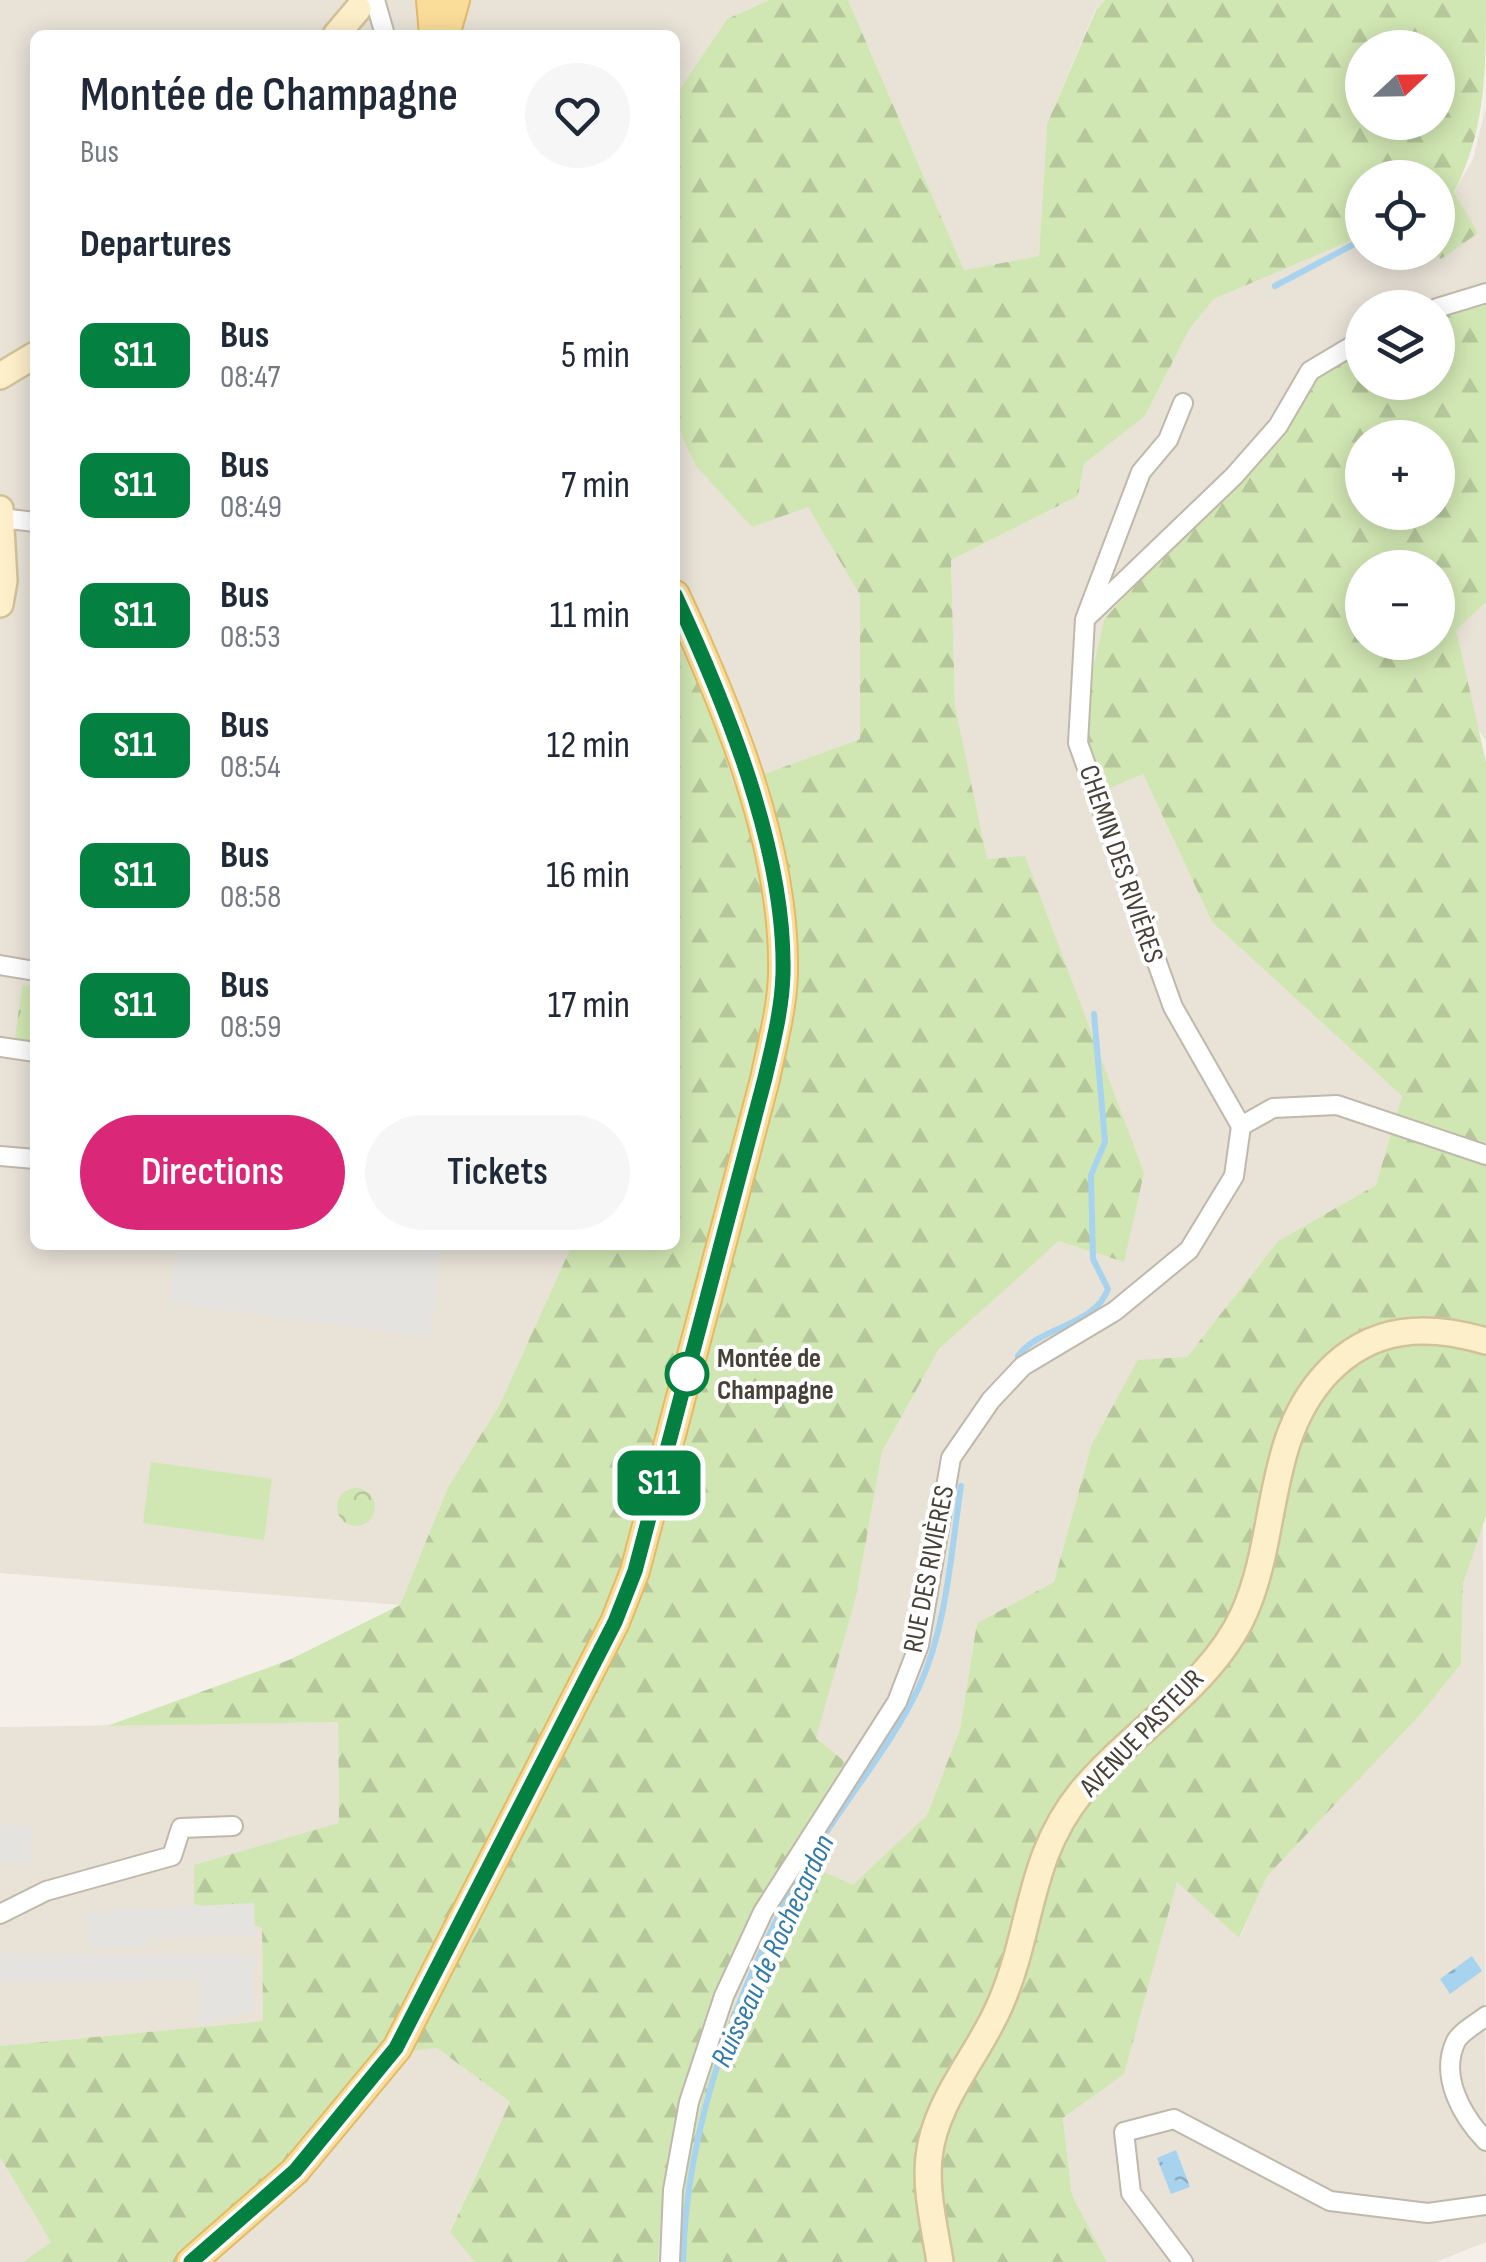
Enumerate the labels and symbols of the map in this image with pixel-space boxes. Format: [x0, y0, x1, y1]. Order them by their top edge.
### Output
north arrow [1345, 30, 1455, 140]
street label: CHEMIN DES RIVIÈRES [1072, 761, 1170, 967]
place label: Montée de Champagne [717, 1342, 834, 1407]
marker: Montée de Champagne [666, 1353, 708, 1395]
line badge: S11 [602, 1450, 716, 1516]
street label: RUE DES RIVIÈRES [897, 1483, 961, 1655]
street label: AVENUE PASTEUR [1072, 1662, 1211, 1804]
water label: Ruisseau de Rochecardon [703, 1829, 843, 2073]

